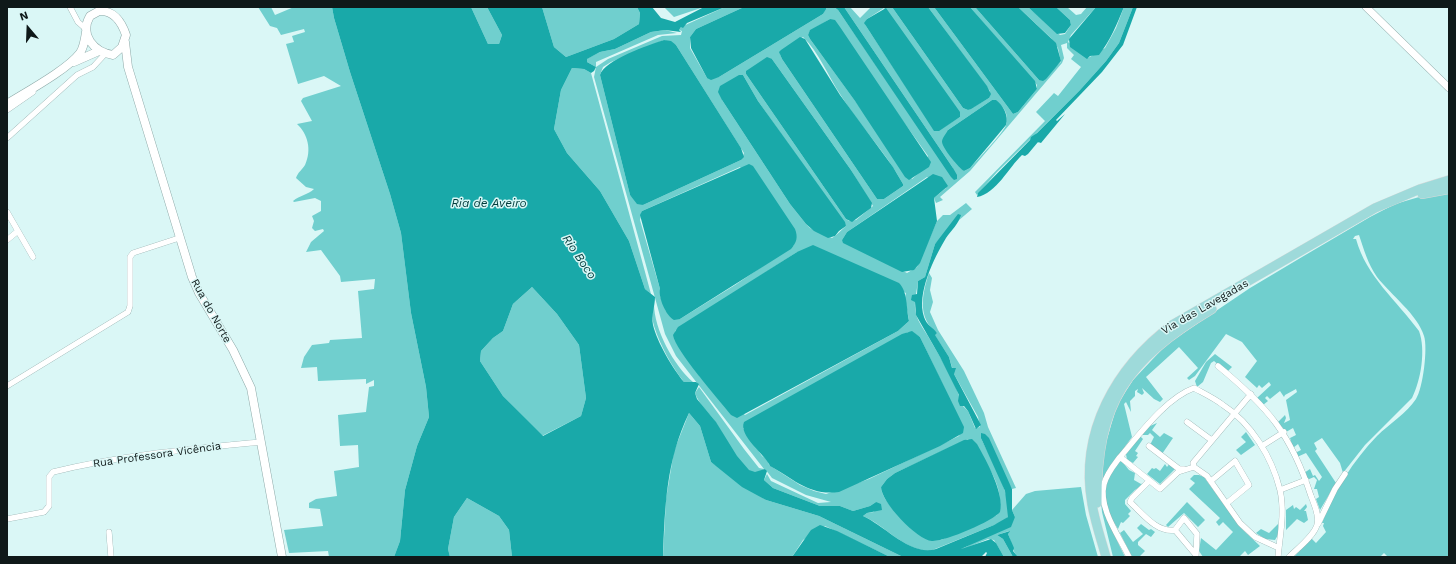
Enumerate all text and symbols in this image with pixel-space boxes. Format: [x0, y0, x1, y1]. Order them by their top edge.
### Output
north arrow [8, 8, 48, 48]
text: N [18, 9, 30, 24]
water label: Ria de Aveiro [451, 196, 527, 210]
water label: Rio Boco [559, 232, 599, 282]
street label: Rua do Norte [188, 277, 234, 345]
street label: Via das Lavegadas [1159, 277, 1251, 337]
street label: Rua Professora Vicência [92, 439, 222, 471]

